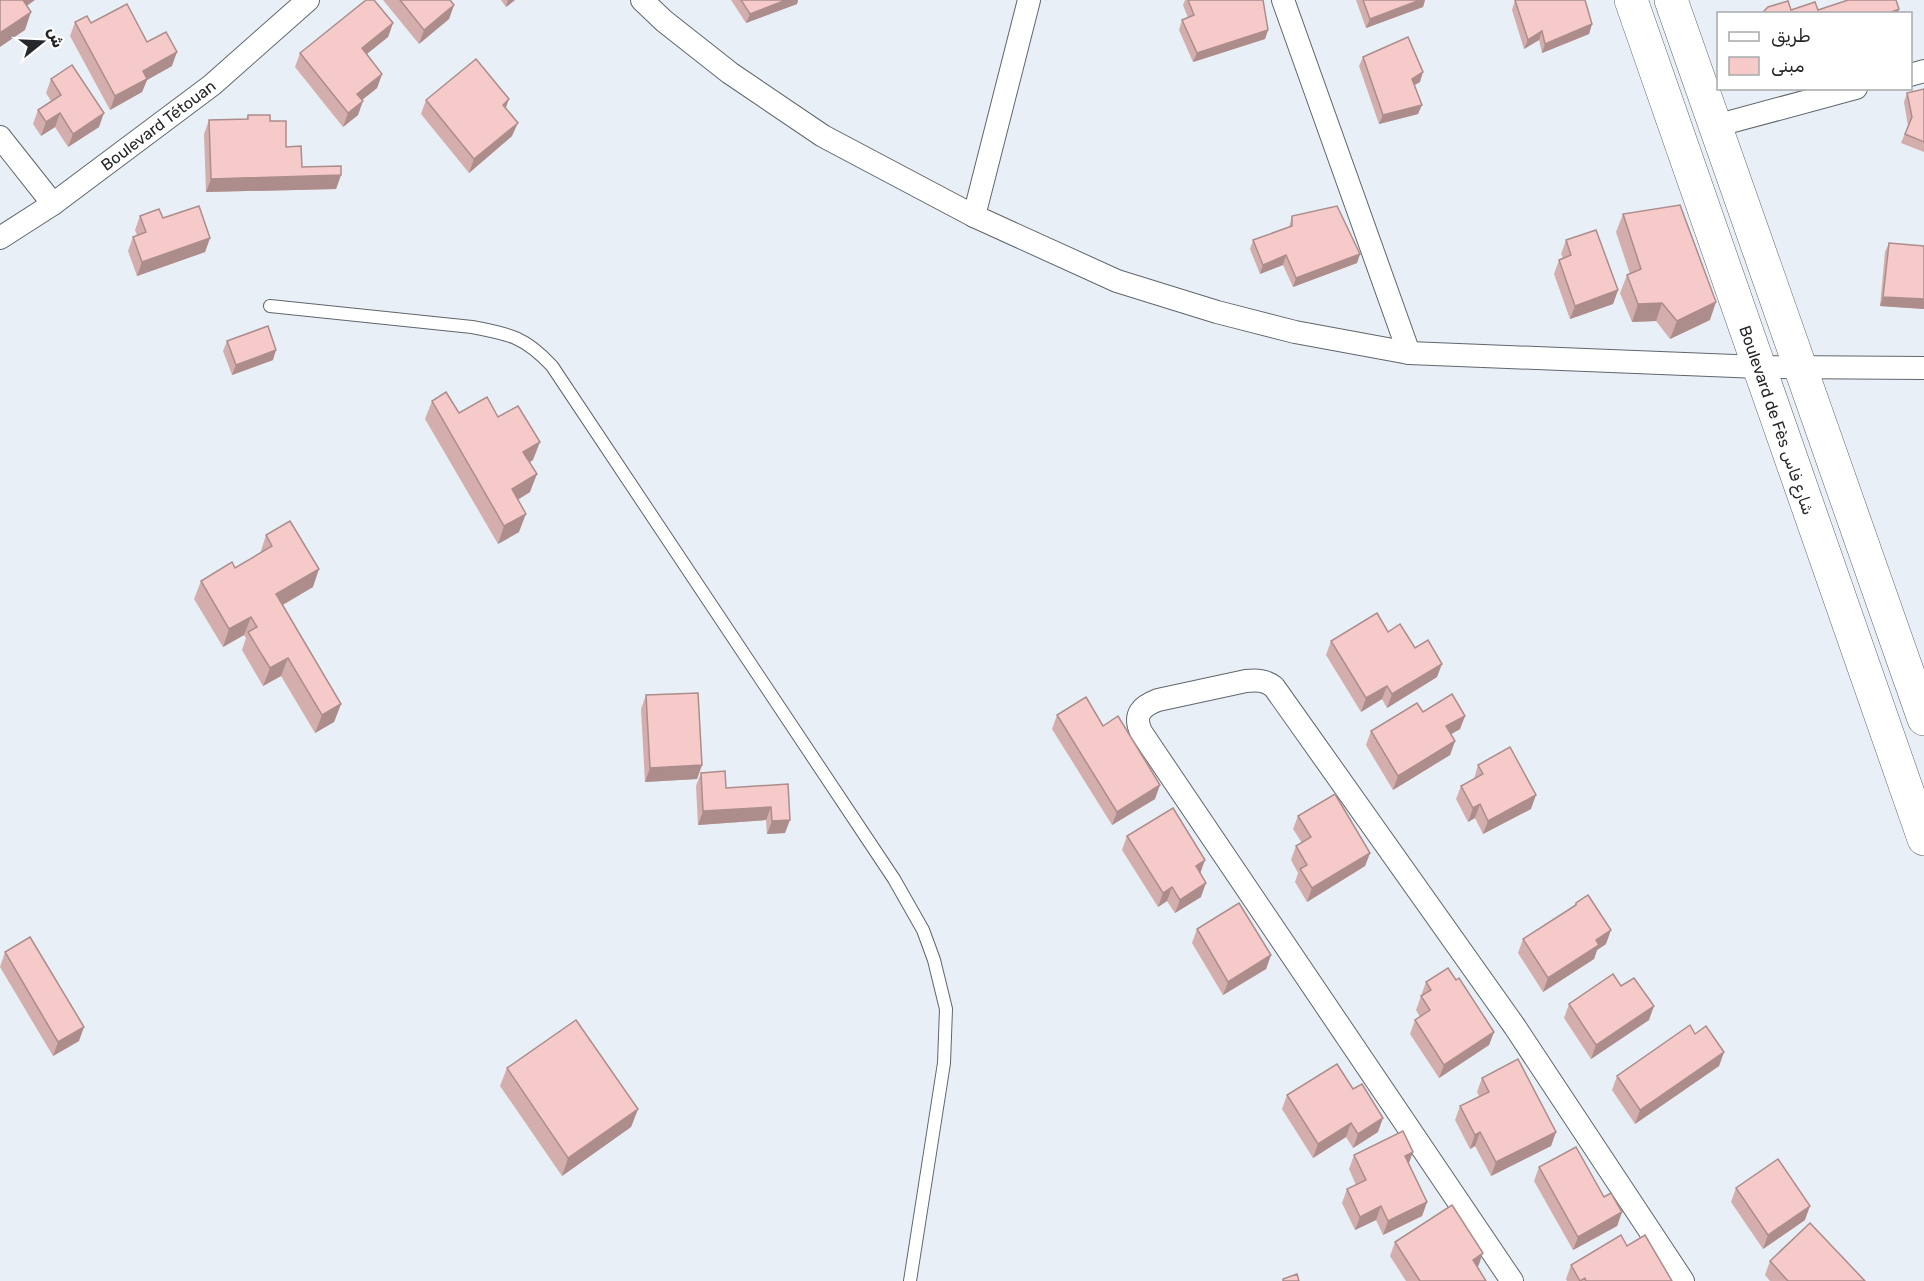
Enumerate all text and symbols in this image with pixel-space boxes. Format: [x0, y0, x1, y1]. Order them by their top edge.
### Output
north arrow [12, 12, 72, 72]
legend [1717, 12, 1912, 90]
text: ش [44, 25, 68, 50]
text: طريق [1771, 25, 1811, 47]
text: مبنى [1771, 55, 1805, 77]
street label: Boulevard Tétouan [97, 76, 219, 175]
street label: Boulevard de Fès شارع فاس [1733, 323, 1818, 518]

